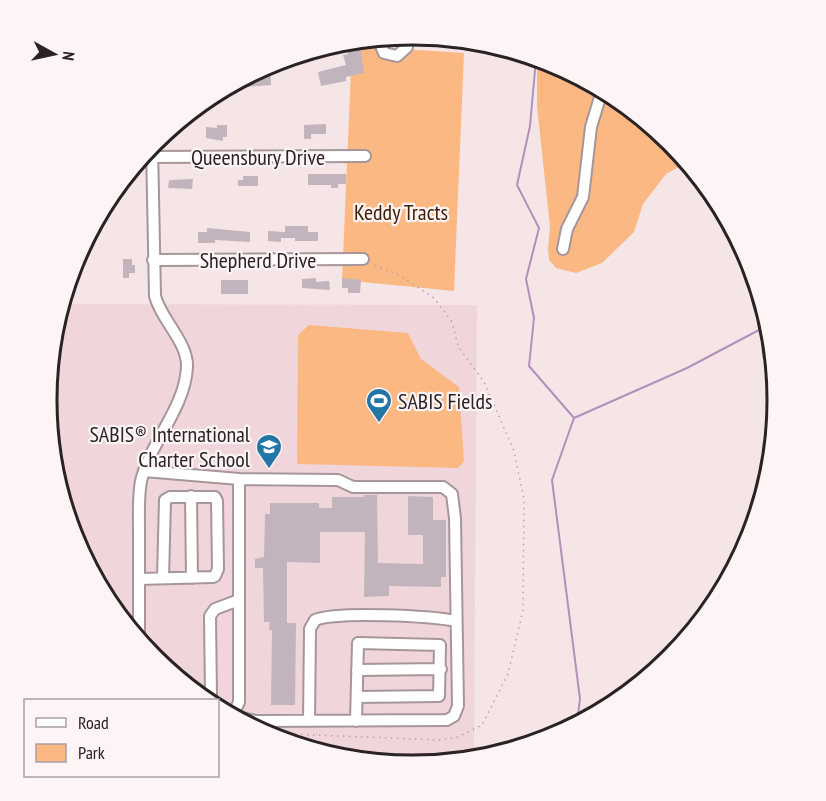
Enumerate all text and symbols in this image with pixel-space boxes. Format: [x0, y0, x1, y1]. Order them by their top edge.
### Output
north arrow [24, 24, 84, 84]
text: N [58, 50, 79, 62]
street label: Queensbury Drive [191, 143, 325, 171]
park label: Keddy Tracts [354, 198, 448, 226]
street label: Shepherd Drive [200, 246, 316, 274]
sports icon: SABIS Fields [364, 386, 394, 424]
place label: SABIS Fields [398, 387, 492, 415]
place label: SABIS® International Charter School [89, 420, 251, 473]
school or university icon: SABIS® International Charter School [254, 432, 284, 470]
legend [24, 699, 219, 777]
text: Road [78, 711, 109, 734]
text: Park [78, 741, 105, 764]

